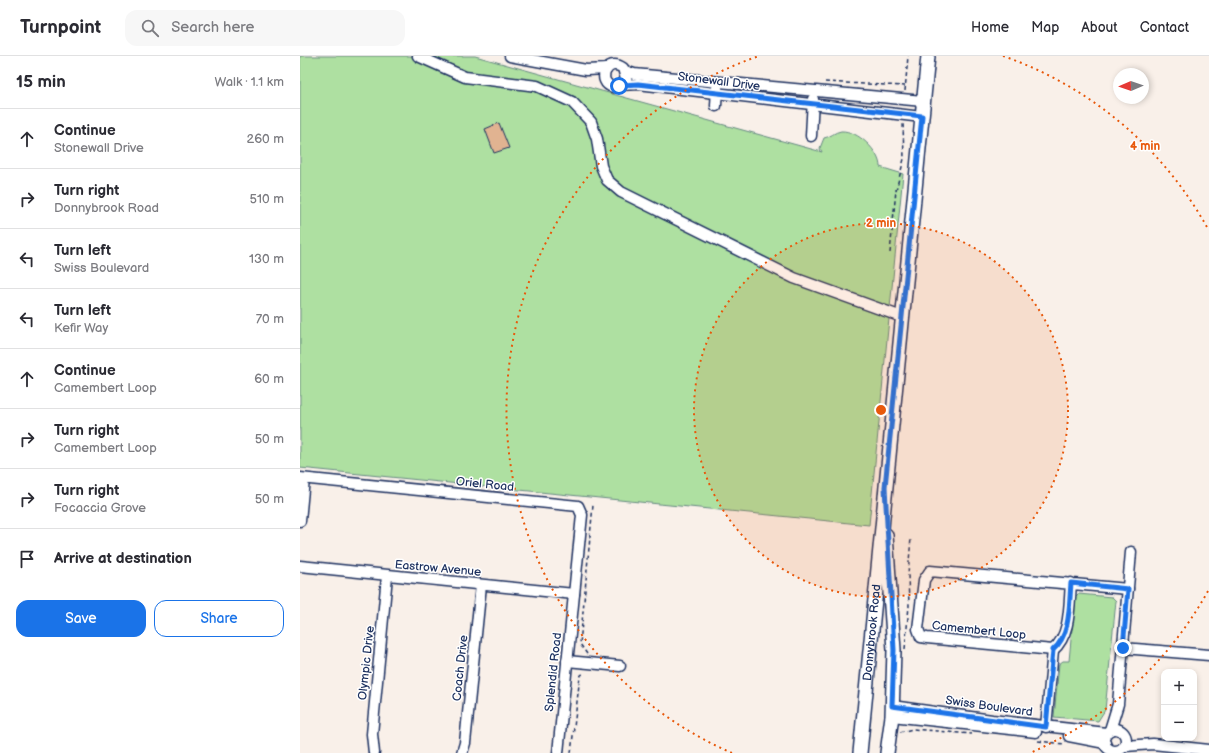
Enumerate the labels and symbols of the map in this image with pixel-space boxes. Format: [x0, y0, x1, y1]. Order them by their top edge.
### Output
north arrow [1113, 68, 1149, 104]
street label: Stonewall Drive [677, 69, 761, 94]
route start [610, 77, 628, 95]
text: 4 min [1130, 139, 1160, 154]
text: 2 min [866, 216, 896, 231]
centre of rings [874, 403, 888, 417]
street label: Oriel Road [455, 474, 515, 495]
street label: Eastrow Avenue [394, 557, 482, 580]
street label: Donnybrook Road [860, 583, 884, 682]
street label: Camembert Loop [931, 618, 1027, 643]
street label: Olympic Drive [355, 625, 378, 701]
street label: Splendid Road [542, 632, 565, 712]
street label: Coach Drive [450, 634, 471, 702]
route end [1114, 639, 1132, 657]
street label: Swiss Boulevard [944, 693, 1034, 720]

